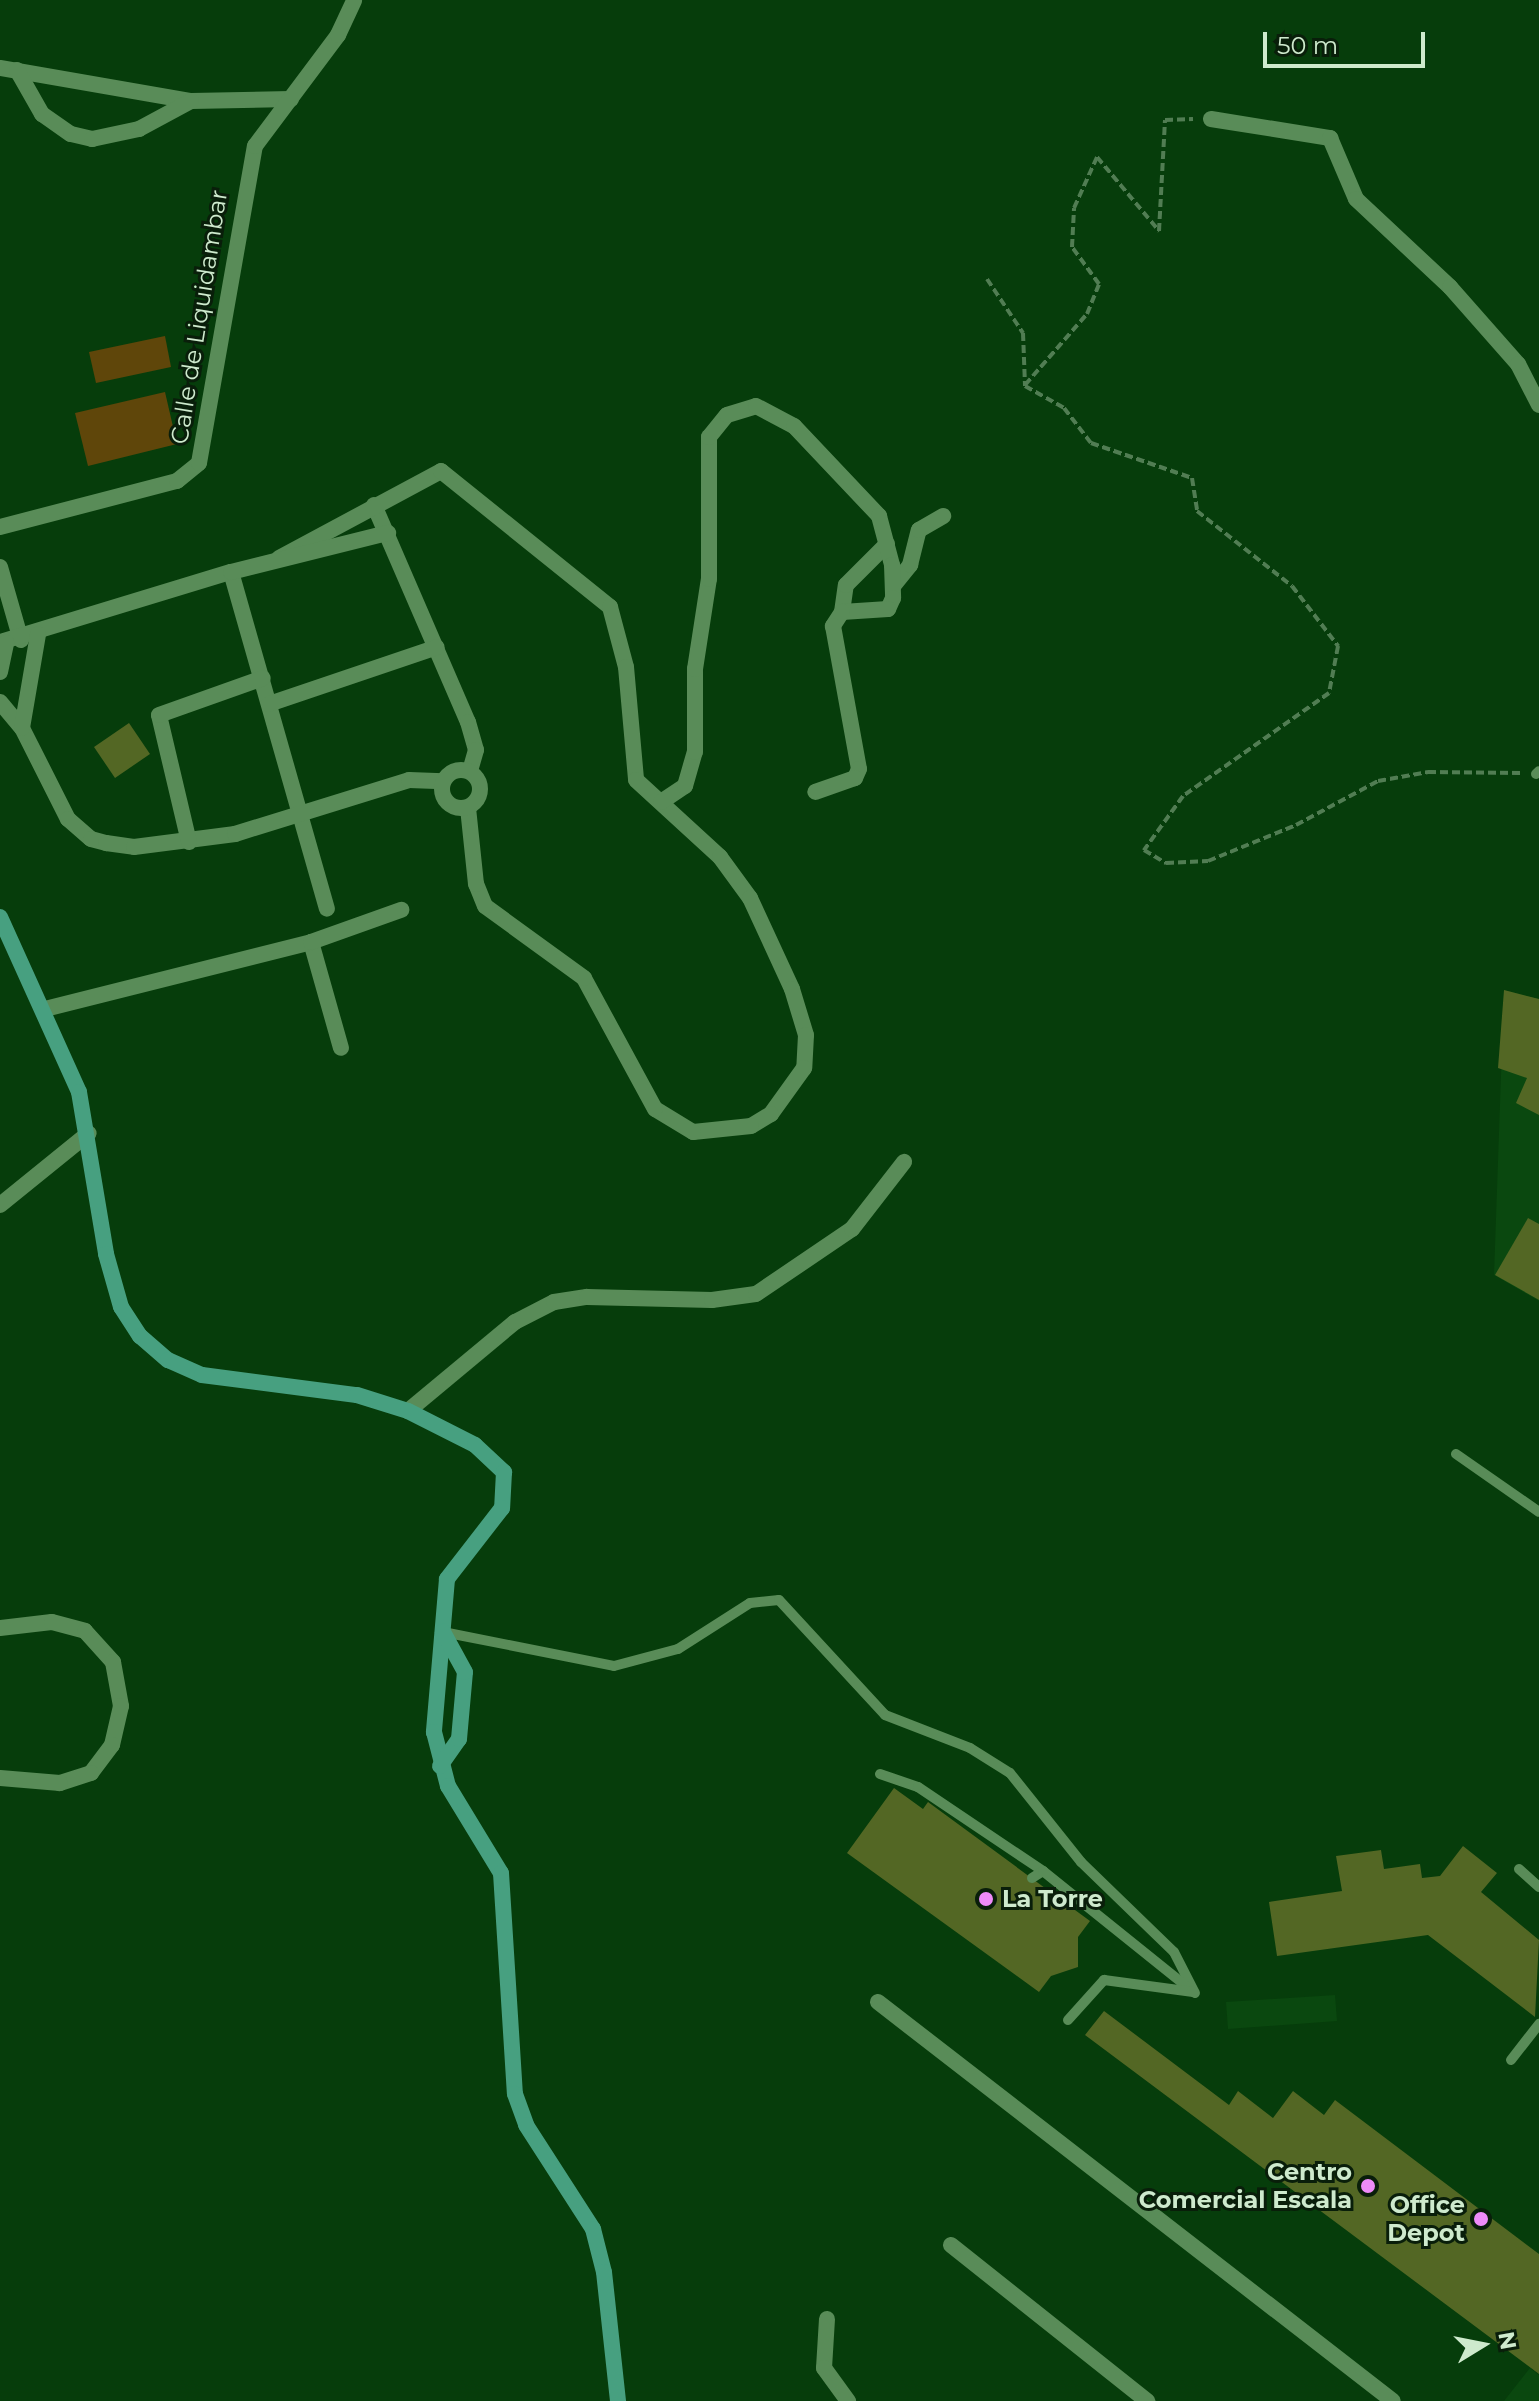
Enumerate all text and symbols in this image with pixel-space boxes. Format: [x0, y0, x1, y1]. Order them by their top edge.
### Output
scale bar [1267, 16, 1429, 66]
text: 50 m [1277, 31, 1338, 60]
street label: Calle de Liquidambar [165, 188, 233, 446]
place label: La Torre [1002, 1885, 1103, 1913]
marker: La Torre [977, 1890, 995, 1908]
place label: Centro Comercial Escala [1139, 2158, 1352, 2214]
marker: Centro Comercial Escala [1359, 2177, 1377, 2195]
place label: Office Depot [1387, 2191, 1465, 2247]
marker: Office Depot [1472, 2210, 1490, 2228]
north arrow [1443, 2305, 1523, 2385]
text: N [1492, 2330, 1522, 2352]

